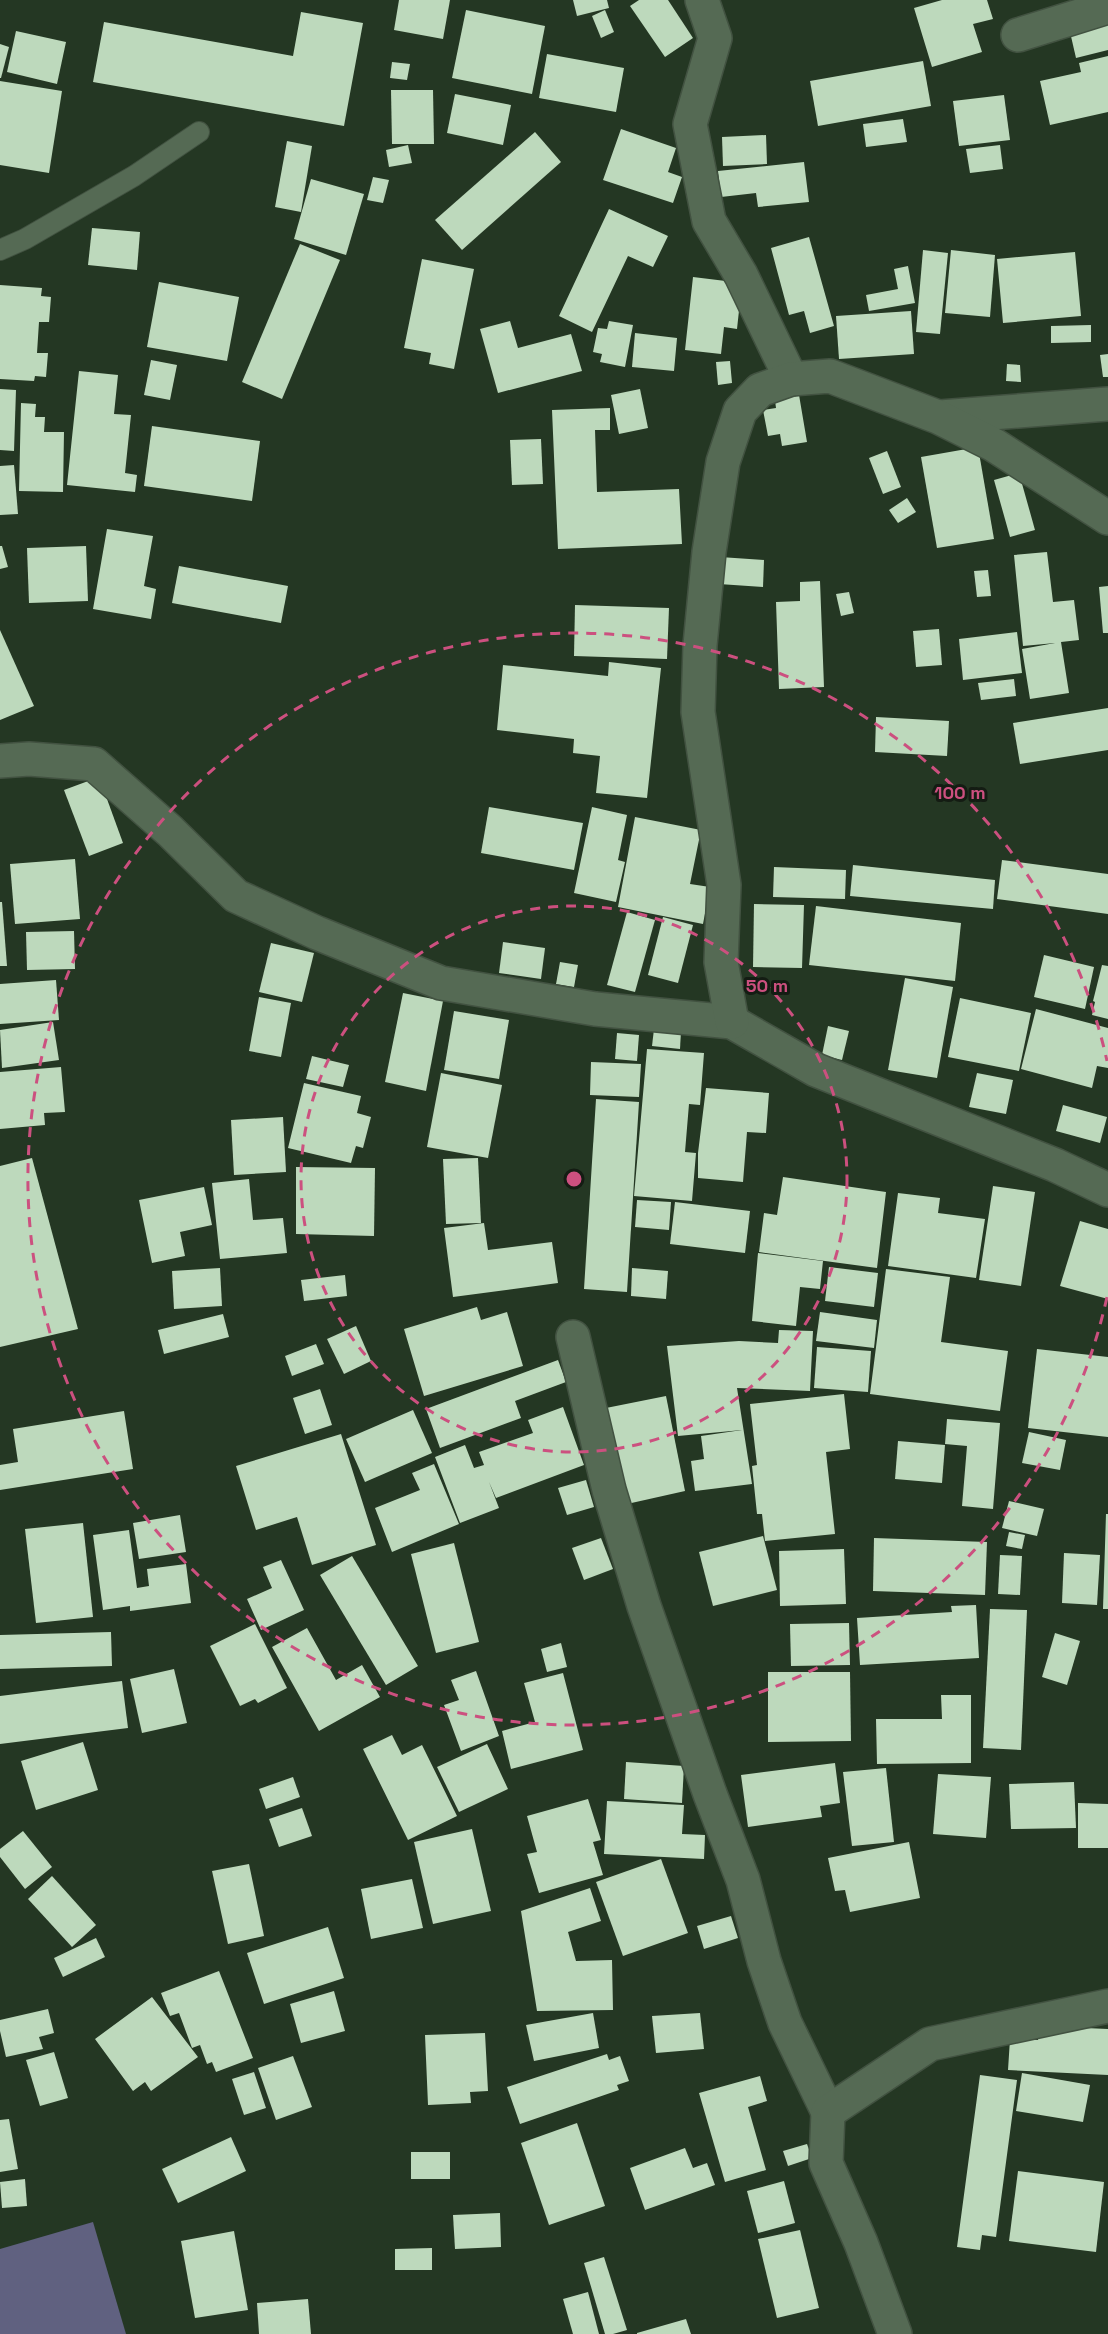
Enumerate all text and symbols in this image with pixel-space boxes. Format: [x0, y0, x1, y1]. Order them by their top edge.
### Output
text: 100 m [934, 781, 986, 804]
text: 50 m [746, 974, 788, 997]
centre of rings [564, 1169, 584, 1189]

